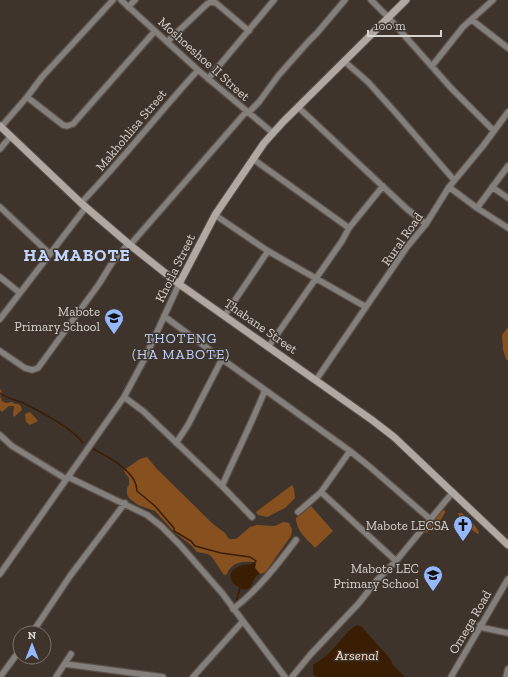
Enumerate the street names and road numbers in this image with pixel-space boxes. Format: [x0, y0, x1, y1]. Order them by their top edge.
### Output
street label: Moshoeshoe II Street [155, 14, 253, 104]
street label: Makhohlisa Street [93, 86, 170, 174]
street label: Rural Road [378, 210, 426, 268]
street label: Khotla Street [152, 231, 198, 305]
street label: Thabane Street [222, 295, 301, 357]
street label: Omega Road [446, 587, 494, 657]

